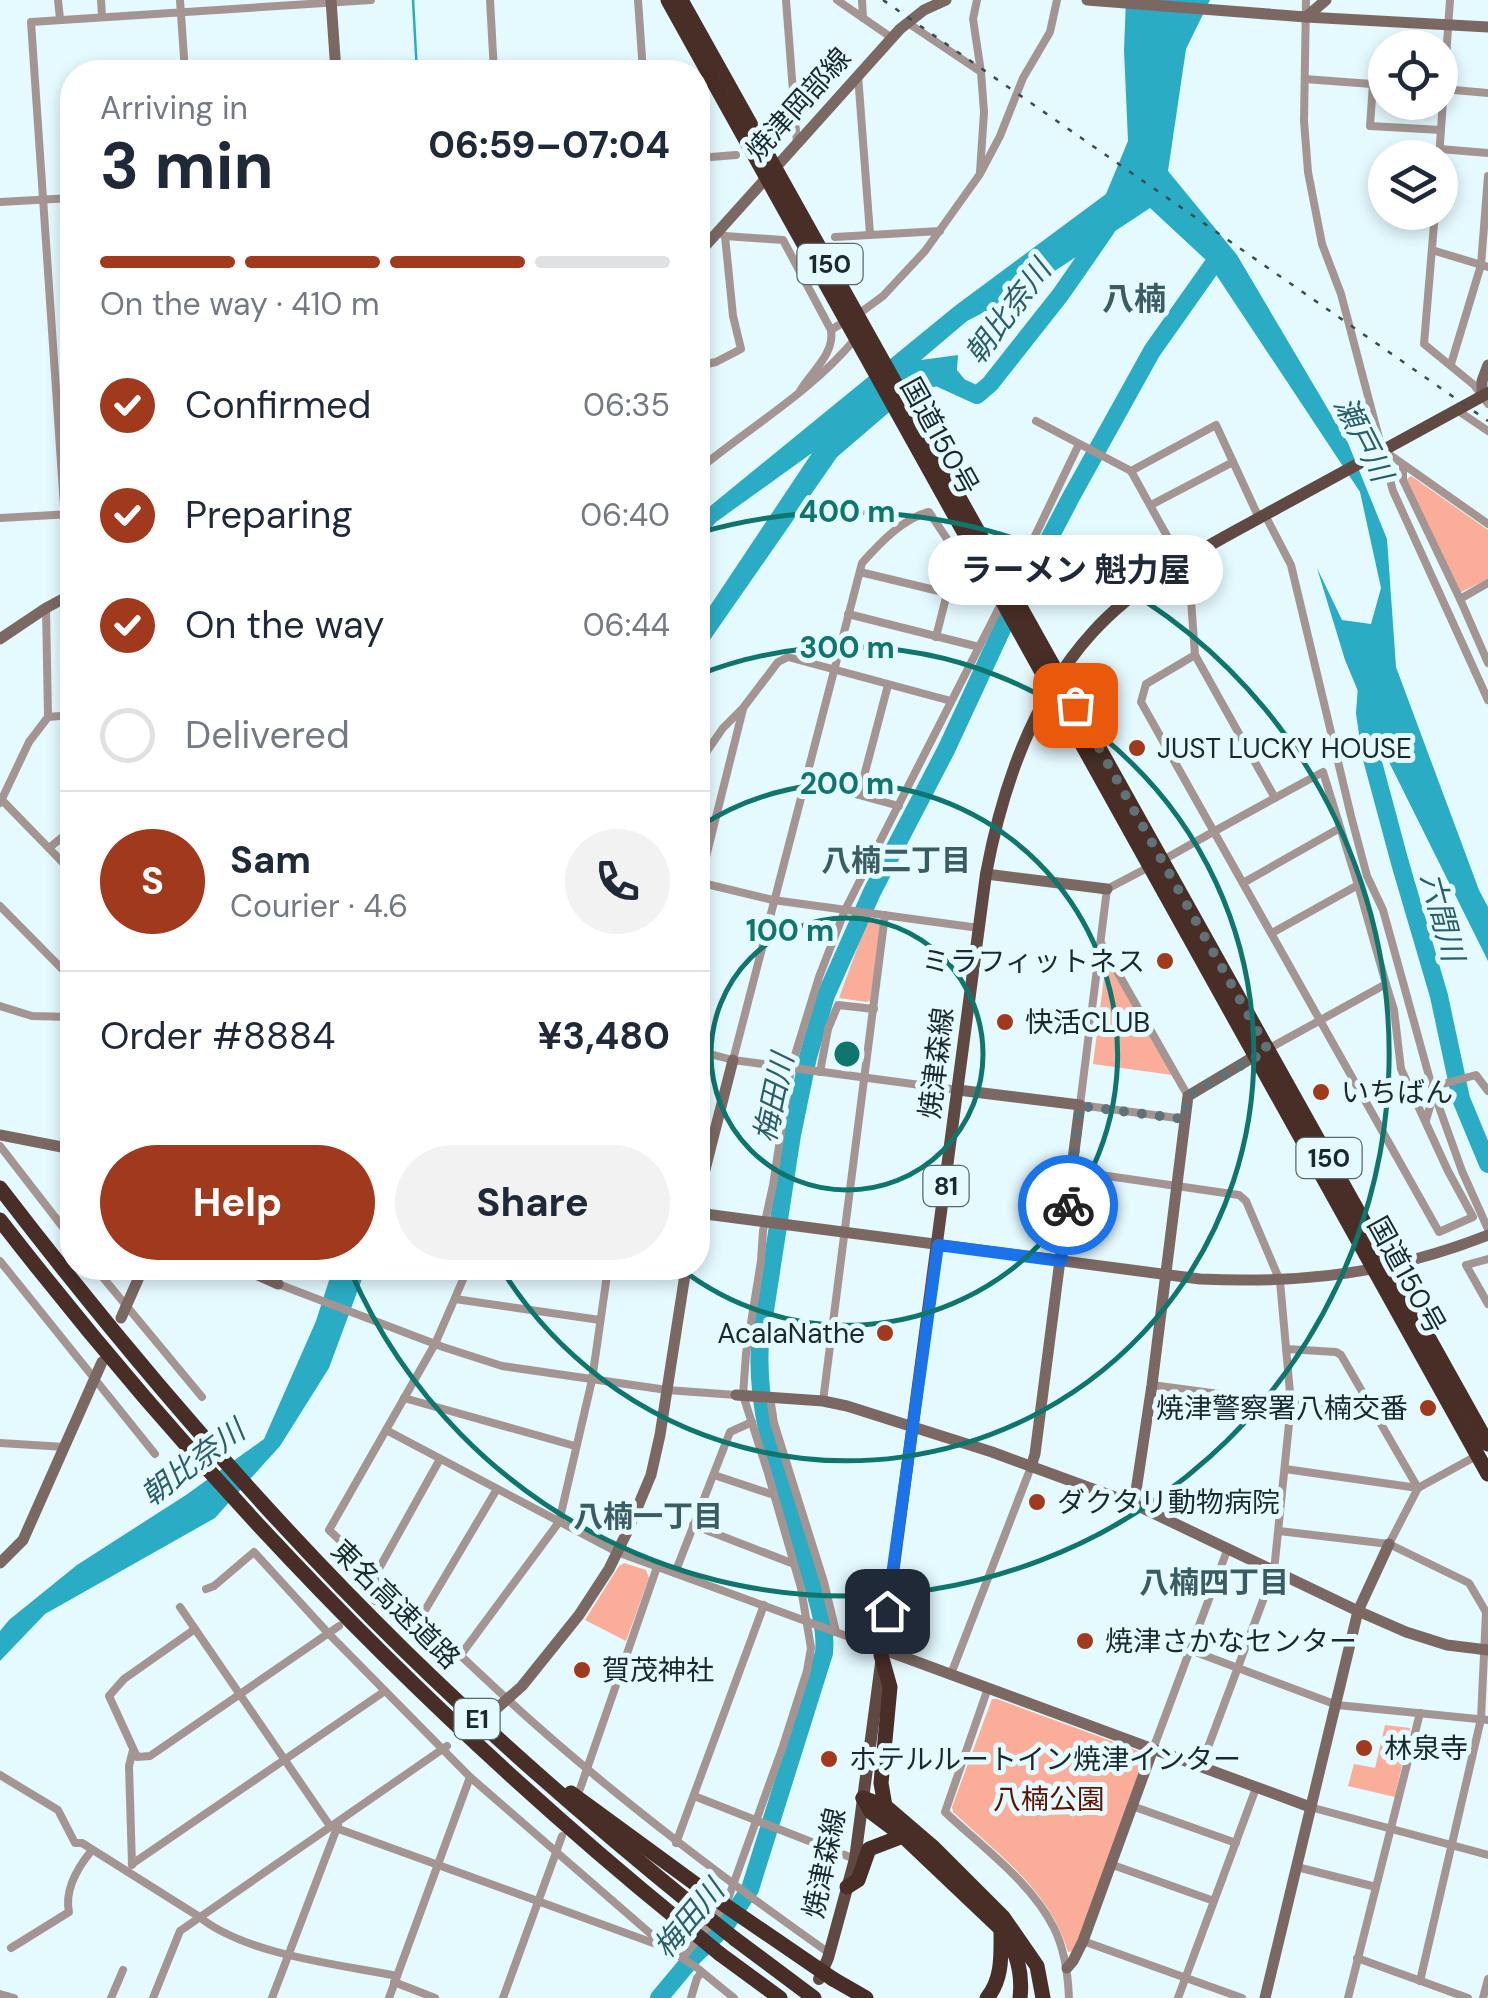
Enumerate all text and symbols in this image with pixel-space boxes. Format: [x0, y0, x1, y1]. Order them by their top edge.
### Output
map controls [1368, 30, 1458, 230]
button: locate [1368, 30, 1458, 120]
street label: 焼津岡部線 [738, 40, 859, 169]
text: Arriving in [100, 87, 248, 129]
text: 06:59–07:04 [428, 120, 670, 170]
text: 3 min [100, 124, 274, 208]
button: layers [1368, 140, 1458, 230]
road number: 150 [798, 244, 862, 284]
water label: 朝比奈川 [956, 250, 1061, 371]
district label: 八楠 [1102, 278, 1166, 320]
text: On the way · 410 m [100, 283, 380, 325]
street label: 国道150号 [892, 371, 987, 502]
icon: check [100, 378, 155, 433]
text: Confirmed [185, 380, 371, 430]
text: 06:35 [583, 384, 670, 426]
water label: 瀬戸川 [1326, 390, 1403, 490]
icon: check [100, 488, 155, 543]
text: Preparing [185, 490, 353, 540]
text: 400 m [798, 492, 896, 531]
text: 06:40 [580, 494, 670, 536]
callout: ラーメン 魁力屋 [928, 535, 1222, 605]
text: ラーメン 魁力屋 [960, 549, 1191, 591]
icon: check [100, 598, 155, 653]
text: On the way [185, 600, 384, 650]
text: 06:44 [583, 604, 670, 646]
text: 300 m [799, 628, 895, 667]
pin [1033, 663, 1118, 748]
icon: bag [1048, 678, 1103, 733]
text: Delivered [185, 710, 350, 760]
place label: JUST LUCKY HOUSE [1157, 730, 1412, 767]
marker: JUST LUCKY HOUSE [1126, 737, 1148, 759]
text: 200 m [800, 764, 894, 803]
button: phone [565, 829, 670, 934]
text: Sam [230, 835, 311, 885]
district label: 八楠二丁目 [821, 841, 971, 880]
text: S [141, 856, 164, 906]
water label: 六間川 [1412, 868, 1474, 968]
text: Courier · 4.6 [230, 885, 408, 927]
text: 100 m [746, 911, 834, 950]
place label: ミラフィットネス [922, 943, 1145, 980]
marker: ミラフィットネス [1154, 950, 1176, 972]
place label: 快活CLUB [1025, 1004, 1150, 1041]
street label: 焼津森線 [911, 1005, 962, 1121]
text: Order #8884 [100, 1011, 335, 1061]
text: ¥3,480 [538, 1011, 670, 1061]
marker: 快活CLUB [994, 1011, 1016, 1033]
centre of rings [829, 1036, 865, 1072]
water label: 梅田川 [745, 1047, 803, 1146]
place label: いちばん [1341, 1074, 1453, 1111]
marker: いちばん [1310, 1081, 1332, 1103]
road number: 150 [1296, 1138, 1362, 1178]
button: Help [100, 1145, 375, 1260]
button: Share [395, 1145, 670, 1260]
courier [1018, 1155, 1118, 1255]
road number: 81 [924, 1166, 968, 1206]
icon: bike [1041, 1178, 1096, 1233]
street label: 国道150号 [1359, 1210, 1454, 1341]
place label: AcalaNathe [717, 1315, 865, 1352]
marker: AcalaNathe [874, 1322, 896, 1344]
place label: 焼津警察署八楠交番 [1156, 1390, 1408, 1427]
marker: 焼津警察署八楠交番 [1417, 1397, 1439, 1419]
water label: 朝比奈川 [133, 1409, 255, 1514]
place label: ダクタリ動物病院 [1057, 1484, 1280, 1521]
marker: ダクタリ動物病院 [1026, 1491, 1048, 1513]
district label: 八楠一丁目 [573, 1497, 723, 1536]
street label: 東名高速道路 [323, 1532, 468, 1677]
district label: 八楠四丁目 [1139, 1563, 1289, 1602]
pin [845, 1569, 930, 1654]
icon: home [860, 1584, 915, 1639]
place label: 焼津さかなセンター [1105, 1623, 1357, 1660]
marker: 焼津さかなセンター [1074, 1630, 1096, 1652]
place label: 賀茂神社 [602, 1652, 714, 1689]
marker: 賀茂神社 [571, 1659, 593, 1681]
road number: E1 [454, 1699, 500, 1739]
place label: 林泉寺 [1384, 1730, 1468, 1767]
marker: 林泉寺 [1353, 1737, 1375, 1759]
place label: ホテルルートイン焼津インター [849, 1741, 1241, 1778]
marker: ホテルルートイン焼津インター [818, 1748, 840, 1770]
park label: 八楠公園 [993, 1781, 1105, 1818]
street label: 焼津森線 [795, 1804, 854, 1922]
water label: 梅田川 [645, 1869, 734, 1966]

